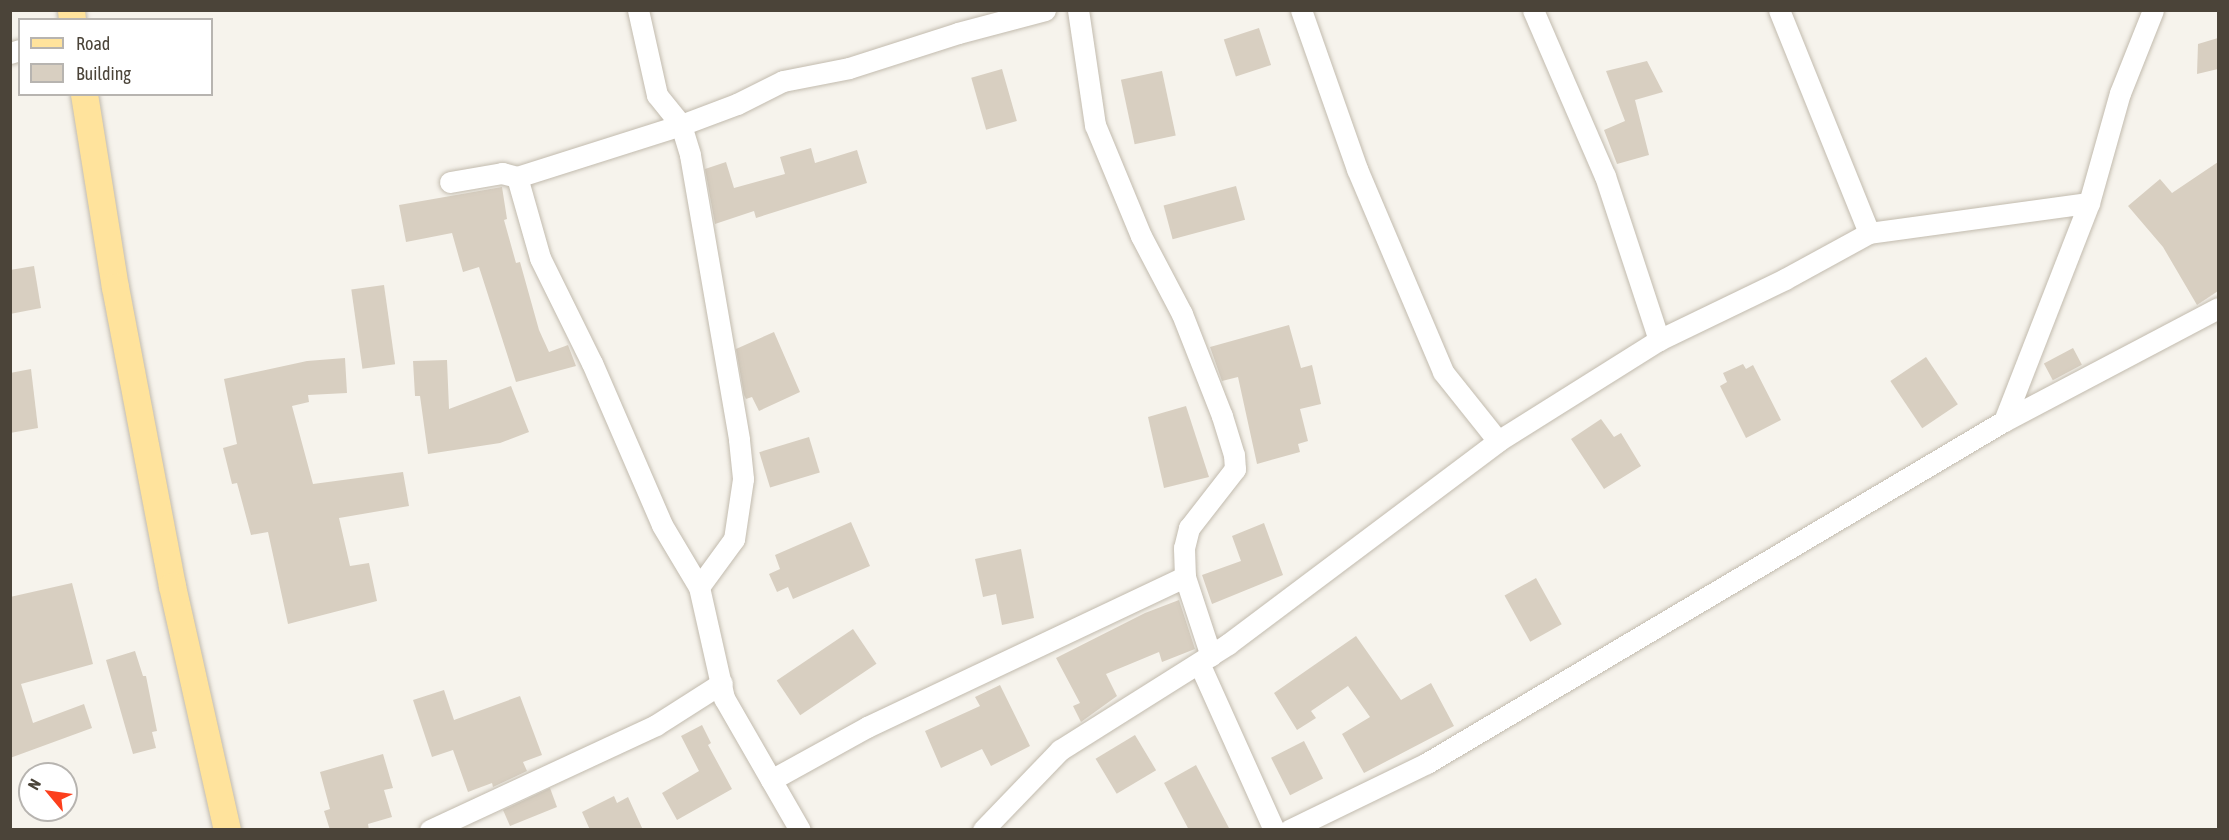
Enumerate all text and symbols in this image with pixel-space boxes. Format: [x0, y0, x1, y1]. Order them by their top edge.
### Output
legend [18, 18, 213, 96]
text: Road [76, 33, 110, 54]
text: Building [76, 63, 131, 84]
north arrow [18, 762, 78, 822]
text: N [24, 776, 44, 793]

